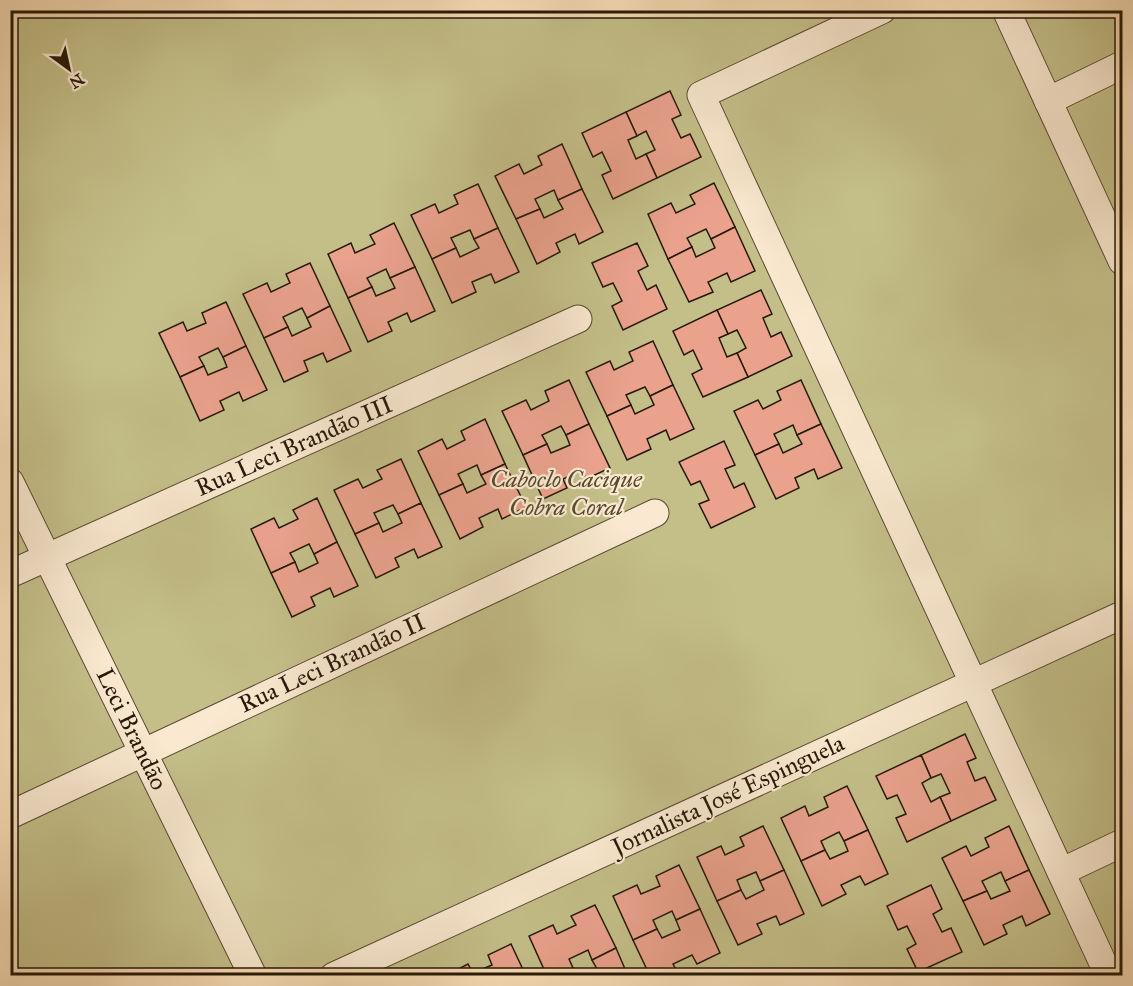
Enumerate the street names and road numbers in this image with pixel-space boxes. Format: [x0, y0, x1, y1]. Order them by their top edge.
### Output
street label: Rua Leci Brandão III [191, 389, 397, 503]
street label: Rua Leci Brandão II [234, 607, 430, 719]
street label: Leci Brandão [90, 663, 174, 795]
street label: Jornalista José Espinguela [604, 728, 850, 863]

